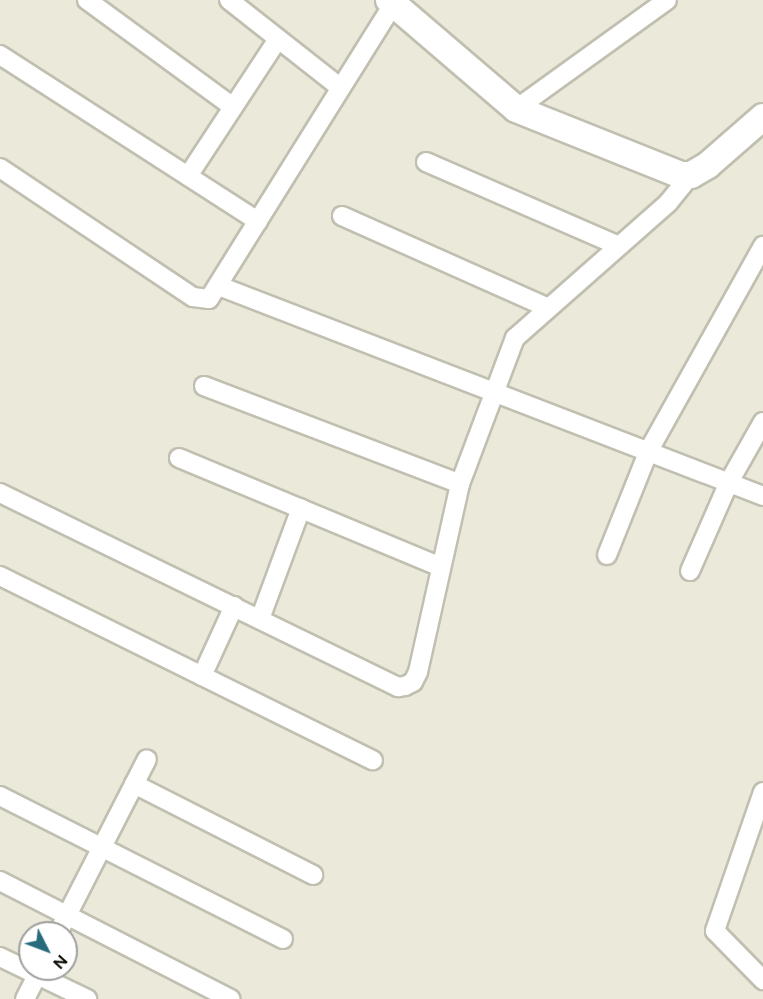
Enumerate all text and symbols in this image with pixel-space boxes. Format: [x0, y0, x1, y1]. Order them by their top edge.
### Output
north arrow [18, 921, 78, 981]
text: N [49, 951, 71, 973]

